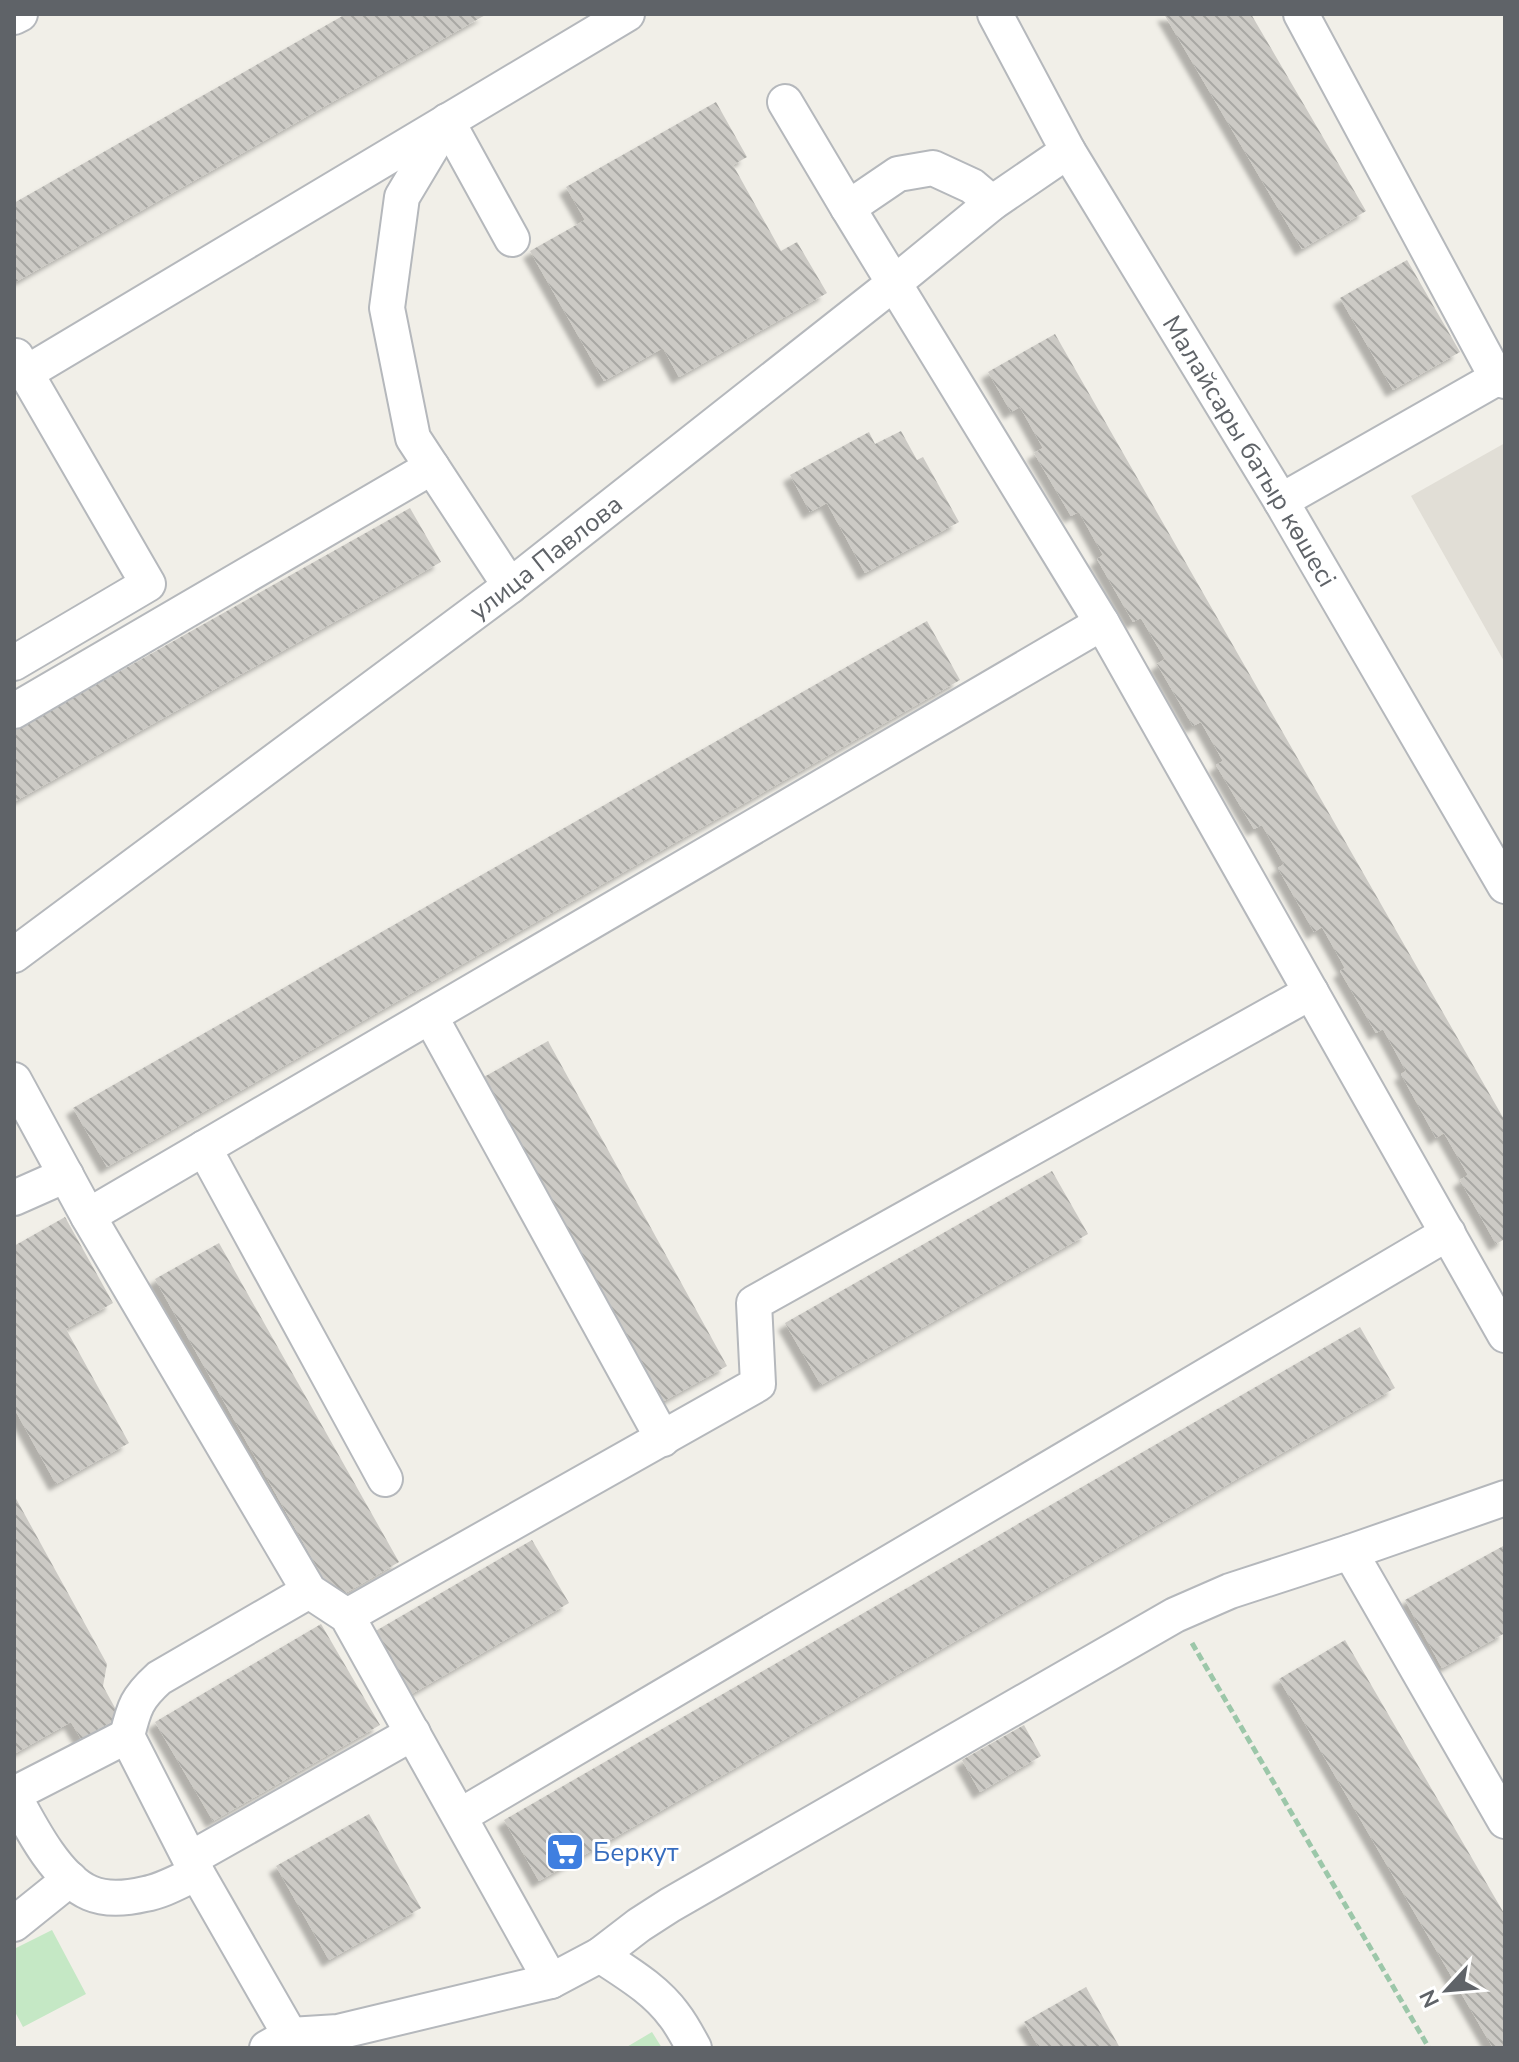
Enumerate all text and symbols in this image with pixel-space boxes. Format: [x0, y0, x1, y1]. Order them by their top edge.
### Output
street label: Малайсары батыр көшесі [1155, 309, 1345, 593]
street label: улица Павлова [462, 487, 629, 628]
supermarket icon: Беркут [544, 1831, 586, 1873]
place label: Беркут [593, 1835, 679, 1870]
north arrow [1407, 1950, 1487, 2030]
text: N [1413, 1984, 1447, 2012]

